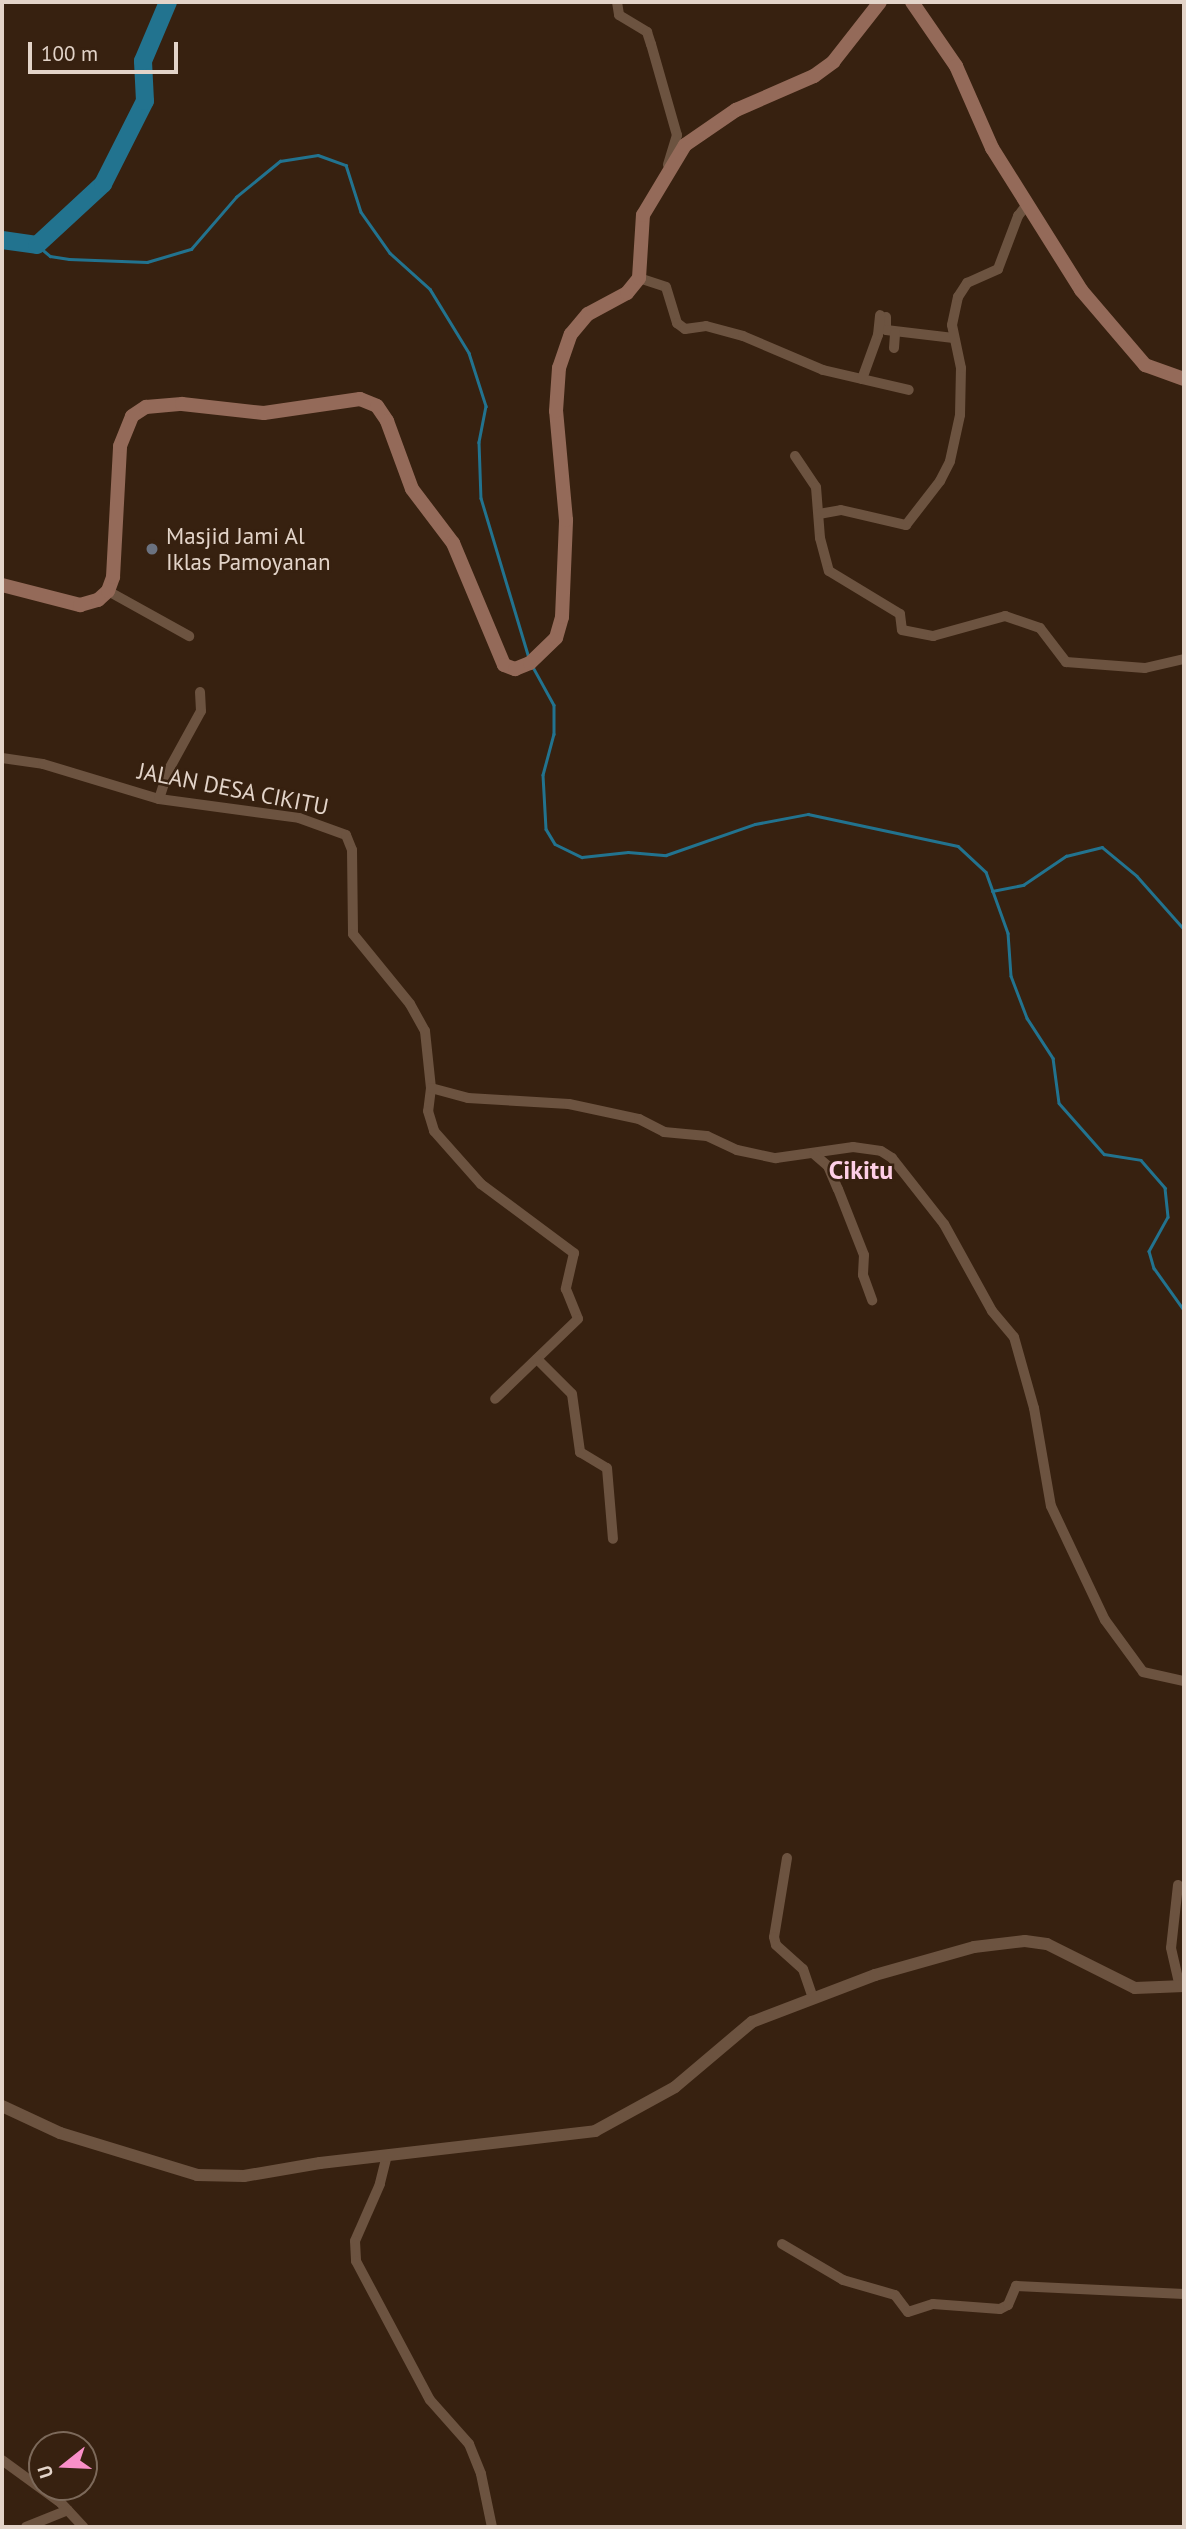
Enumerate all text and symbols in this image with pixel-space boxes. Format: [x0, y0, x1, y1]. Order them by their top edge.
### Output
scale bar [32, 28, 182, 72]
text: 100 m [41, 40, 98, 67]
place label: Masjid Jami Al Iklas Pamoyanan [166, 522, 331, 576]
marker: Masjid Jami Al Iklas Pamoyanan [144, 541, 160, 557]
street label: JALAN DESA CIKITU [135, 757, 331, 821]
district label: Cikitu [829, 1154, 893, 1186]
north arrow [28, 2431, 98, 2501]
text: U [32, 2463, 58, 2481]

